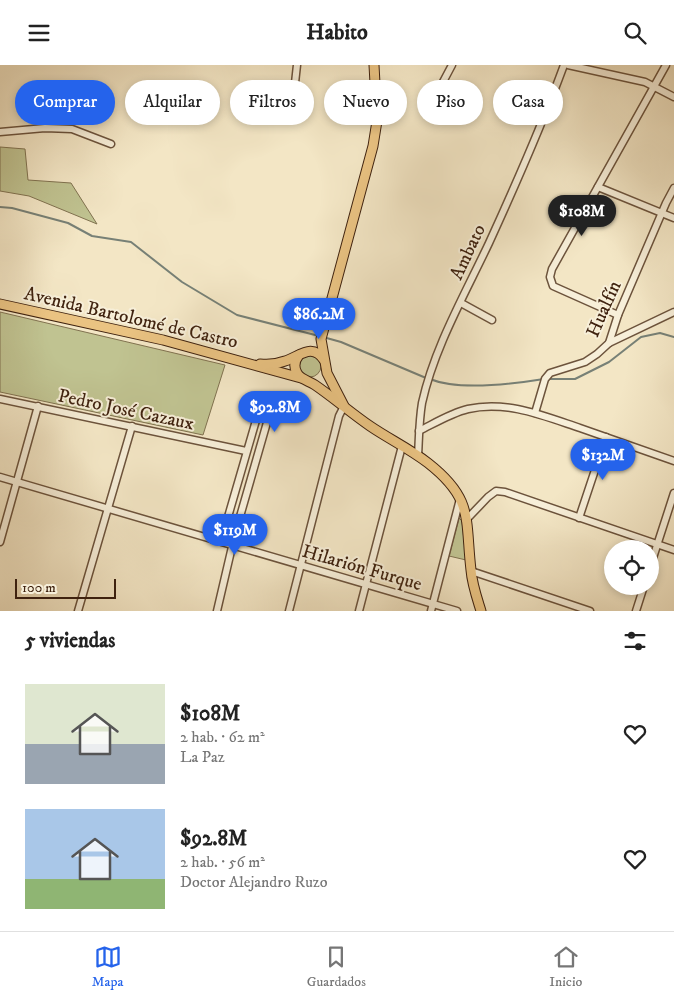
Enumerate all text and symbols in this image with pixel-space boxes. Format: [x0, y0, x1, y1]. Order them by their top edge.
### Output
icon: menu [25, 19, 53, 47]
text: Habito [306, 19, 368, 46]
icon: search [621, 19, 649, 47]
chip: Comprar [15, 80, 115, 125]
chip: Alquilar [125, 80, 220, 125]
chip: Filtros [230, 80, 314, 125]
chip: Nuevo [324, 80, 407, 125]
chip: Piso [417, 80, 483, 125]
chip: Casa [493, 80, 563, 125]
pin: $108M [547, 195, 617, 237]
text: $108M [559, 201, 605, 221]
street label: Ambato [445, 221, 491, 283]
street label: Hualfín [581, 277, 627, 341]
street label: Avenida Bartolomé de Castro [22, 282, 240, 354]
pin: $86.2M [278, 297, 360, 340]
text: $86.2M [293, 304, 345, 324]
street label: Pedro José Cazaux [56, 384, 197, 436]
pin: $92.8M [234, 391, 316, 433]
text: $92.8M [249, 397, 301, 417]
pin: $132M [568, 439, 638, 481]
text: $132M [581, 445, 625, 465]
pin: $119M [200, 513, 270, 556]
text: $119M [213, 520, 257, 540]
street label: Hilarión Furque [299, 540, 425, 597]
map controls [604, 540, 659, 595]
button: locate [604, 540, 659, 595]
scale bar [15, 576, 116, 599]
text: 100 m [22, 579, 56, 597]
icon: filters [621, 627, 649, 655]
text: 5 viviendas [25, 628, 115, 654]
text: $108M [180, 701, 240, 727]
icon: home [65, 704, 125, 764]
icon: heart [621, 720, 649, 748]
text: 2 hab. · 62 m² [180, 727, 265, 747]
text: La Paz [180, 747, 225, 767]
text: $92.8M [180, 826, 247, 852]
icon: home [65, 829, 125, 889]
icon: heart [621, 845, 649, 873]
text: 2 hab. · 56 m² [180, 852, 265, 872]
text: Doctor Alejandro Ruzo [180, 872, 328, 892]
tab: Mapa [92, 943, 123, 991]
tab: Guardados [307, 943, 366, 991]
tab: Inicio [549, 943, 582, 991]

